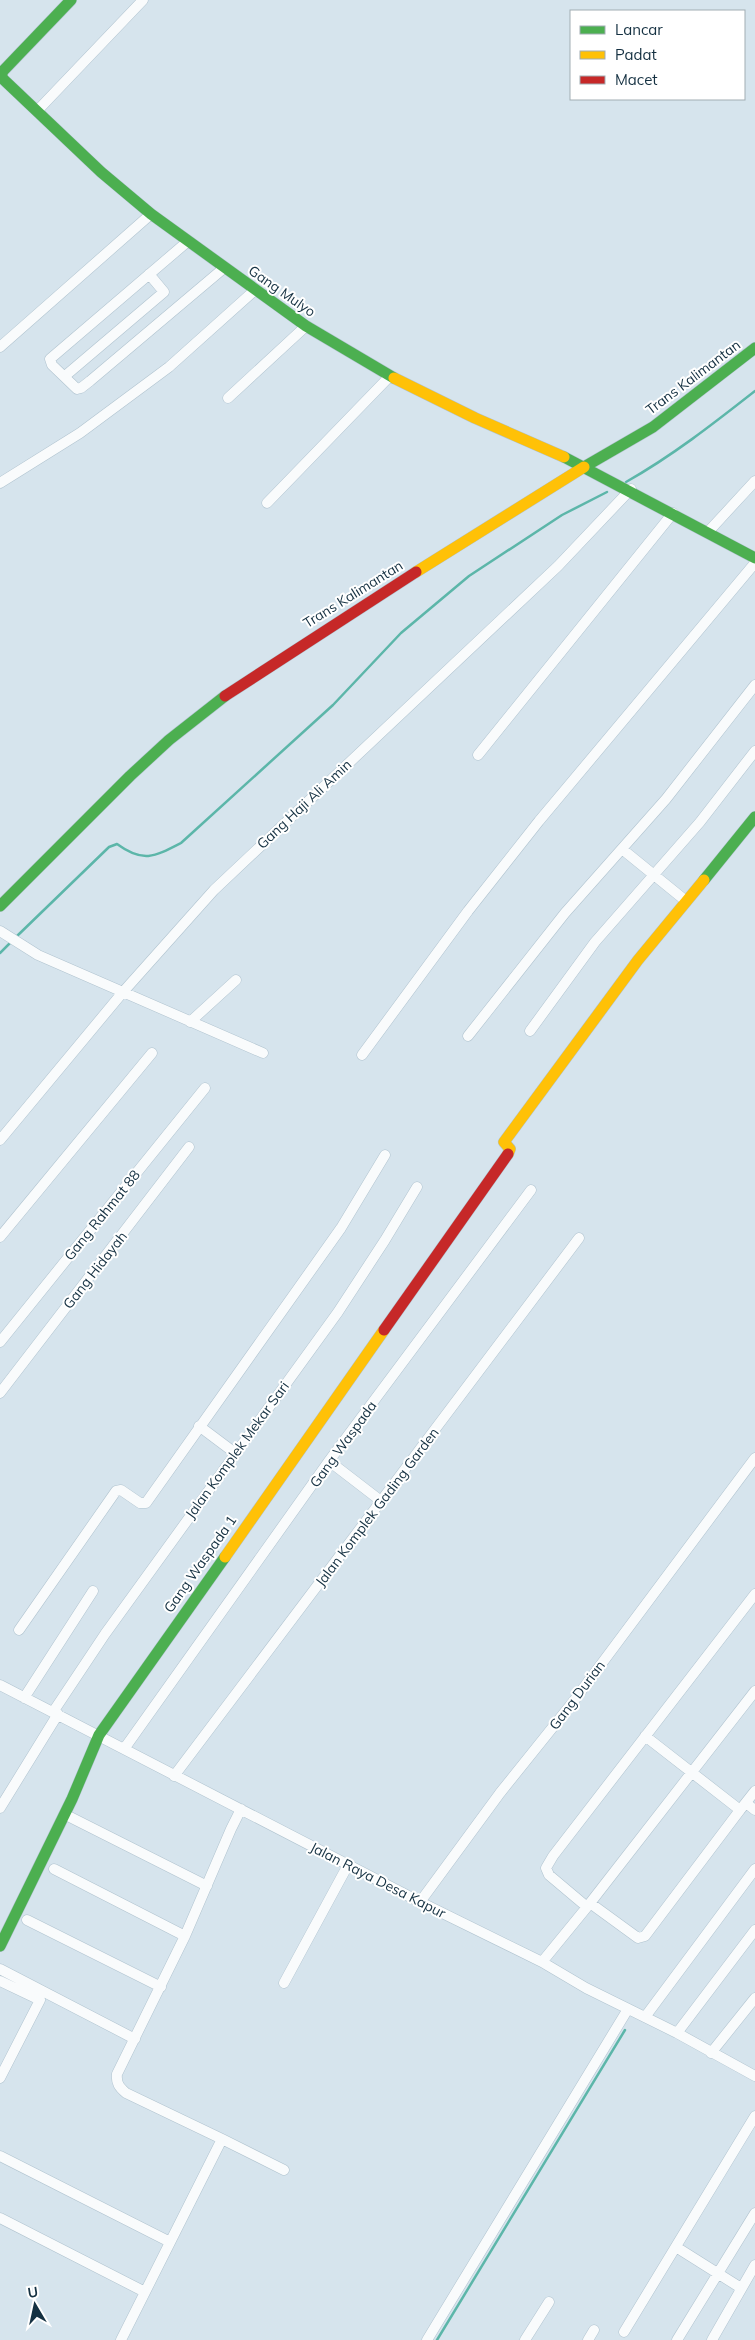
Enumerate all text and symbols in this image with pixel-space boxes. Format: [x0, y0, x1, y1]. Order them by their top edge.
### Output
legend [570, 10, 745, 100]
text: Lancar [615, 20, 663, 39]
text: Padat [615, 45, 657, 64]
text: Macet [615, 70, 658, 89]
street label: Gang Mulyo [245, 261, 319, 321]
street label: Trans Kalimantan [642, 336, 744, 418]
street label: Trans Kalimantan [300, 556, 406, 632]
street label: Gang Haji Ali Amin [253, 755, 355, 853]
street label: Gang Rahmat 88 [60, 1166, 144, 1264]
street label: Gang Hidayah [59, 1228, 131, 1312]
street label: Jalan Komplek Mekar Sari [181, 1378, 293, 1522]
street label: Gang Waspada [306, 1397, 380, 1491]
street label: Jalan Komplek Gading Garden [311, 1424, 443, 1590]
street label: Gang Waspada 1 [160, 1512, 240, 1616]
street label: Gang Durian [545, 1657, 609, 1733]
street label: Jalan Raya Desa Kapur [307, 1838, 450, 1922]
north arrow [10, 2280, 60, 2330]
text: U [26, 2282, 39, 2302]

